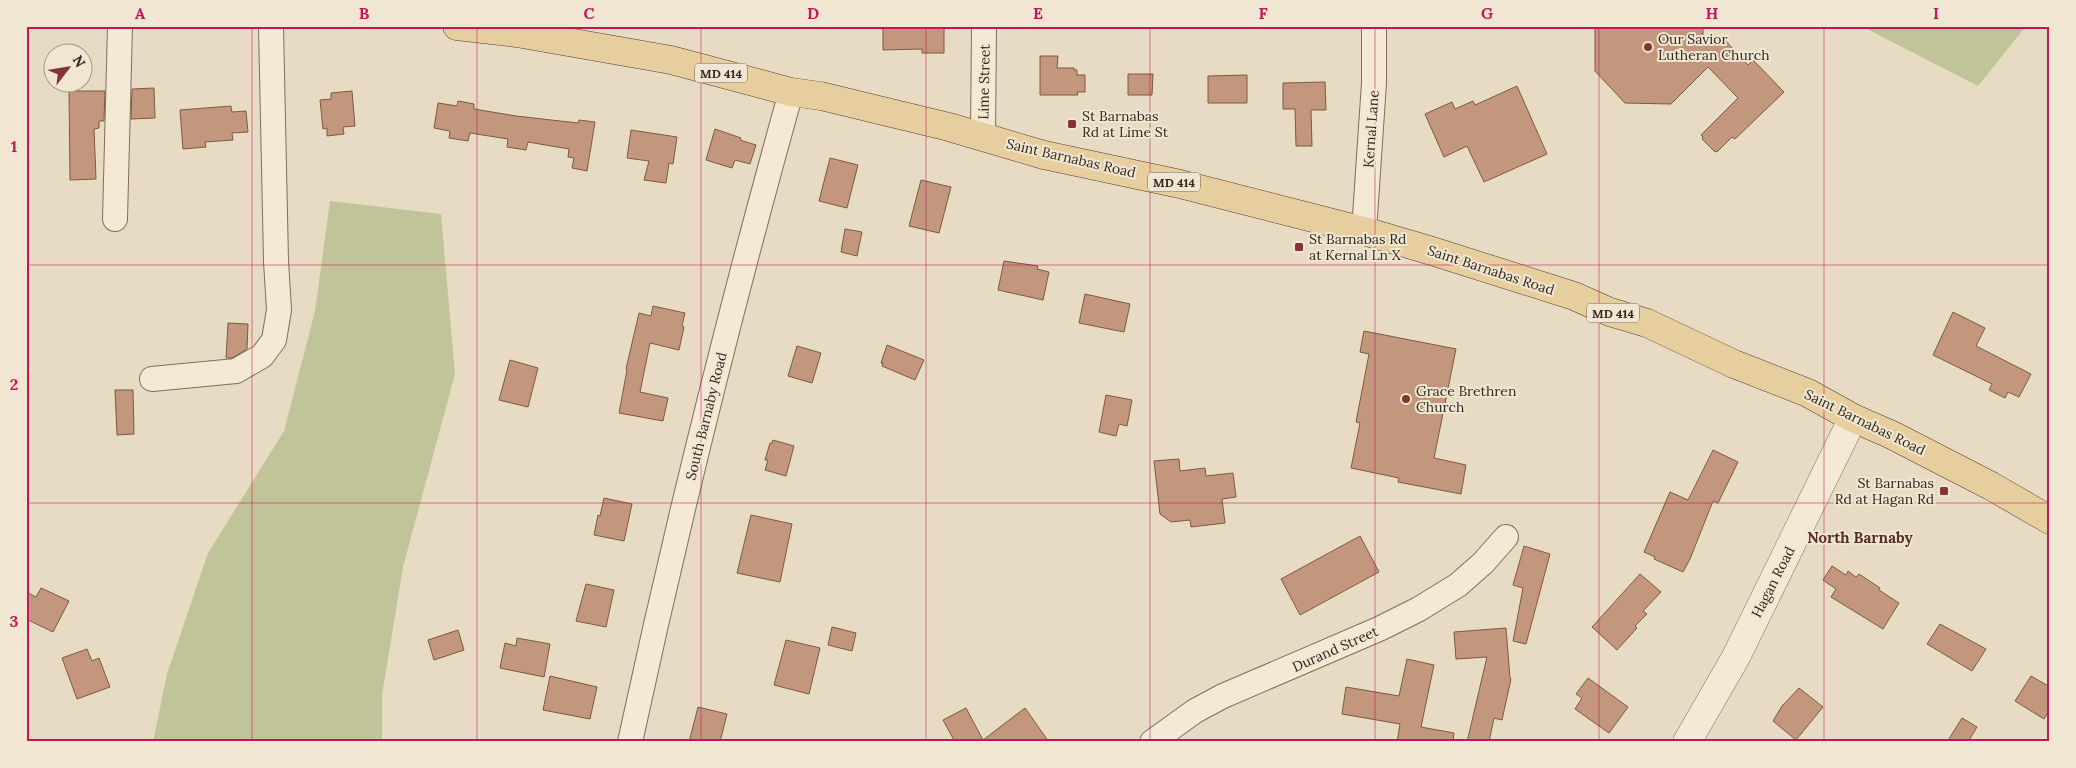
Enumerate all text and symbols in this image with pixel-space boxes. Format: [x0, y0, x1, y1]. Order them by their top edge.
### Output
text: A [135, 3, 146, 23]
text: B [359, 3, 370, 23]
text: C [583, 3, 595, 23]
text: D [807, 3, 819, 23]
text: E [1033, 3, 1043, 23]
text: F [1258, 3, 1268, 23]
text: G [1481, 3, 1493, 23]
text: H [1706, 3, 1719, 23]
text: I [1933, 3, 1939, 23]
place label: Our Savior Lutheran Church [1658, 30, 1770, 64]
marker: Our Savior Lutheran Church [1642, 41, 1654, 53]
north arrow [42, 42, 92, 92]
street label: Lime Street [974, 44, 994, 120]
text: N [69, 52, 90, 71]
road number: MD 414 [695, 64, 747, 82]
street label: Kernal Lane [1359, 89, 1383, 169]
place label: St Barnabas Rd at Lime St [1082, 107, 1169, 141]
marker: St Barnabas Rd at Lime St [1066, 118, 1078, 130]
street label: Saint Barnabas Road [1005, 134, 1137, 182]
text: 1 [11, 136, 17, 156]
road number: MD 414 [1148, 172, 1200, 192]
place label: St Barnabas Rd at Kernal Ln X [1309, 230, 1406, 264]
marker: St Barnabas Rd at Kernal Ln X [1293, 241, 1305, 253]
street label: Saint Barnabas Road [1425, 241, 1557, 299]
road number: MD 414 [1587, 304, 1639, 322]
street label: South Barnaby Road [681, 350, 731, 482]
text: 2 [10, 374, 18, 394]
place label: Grace Brethren Church [1416, 382, 1517, 416]
street label: Saint Barnabas Road [1802, 385, 1928, 459]
marker: Grace Brethren Church [1400, 393, 1412, 405]
place label: St Barnabas Rd at Hagan Rd [1835, 474, 1934, 508]
marker: St Barnabas Rd at Hagan Rd [1938, 485, 1950, 497]
district label: North Barnaby [1807, 528, 1913, 547]
street label: Hagan Road [1747, 543, 1799, 621]
text: 3 [10, 611, 19, 631]
street label: Durand Street [1289, 622, 1381, 676]

